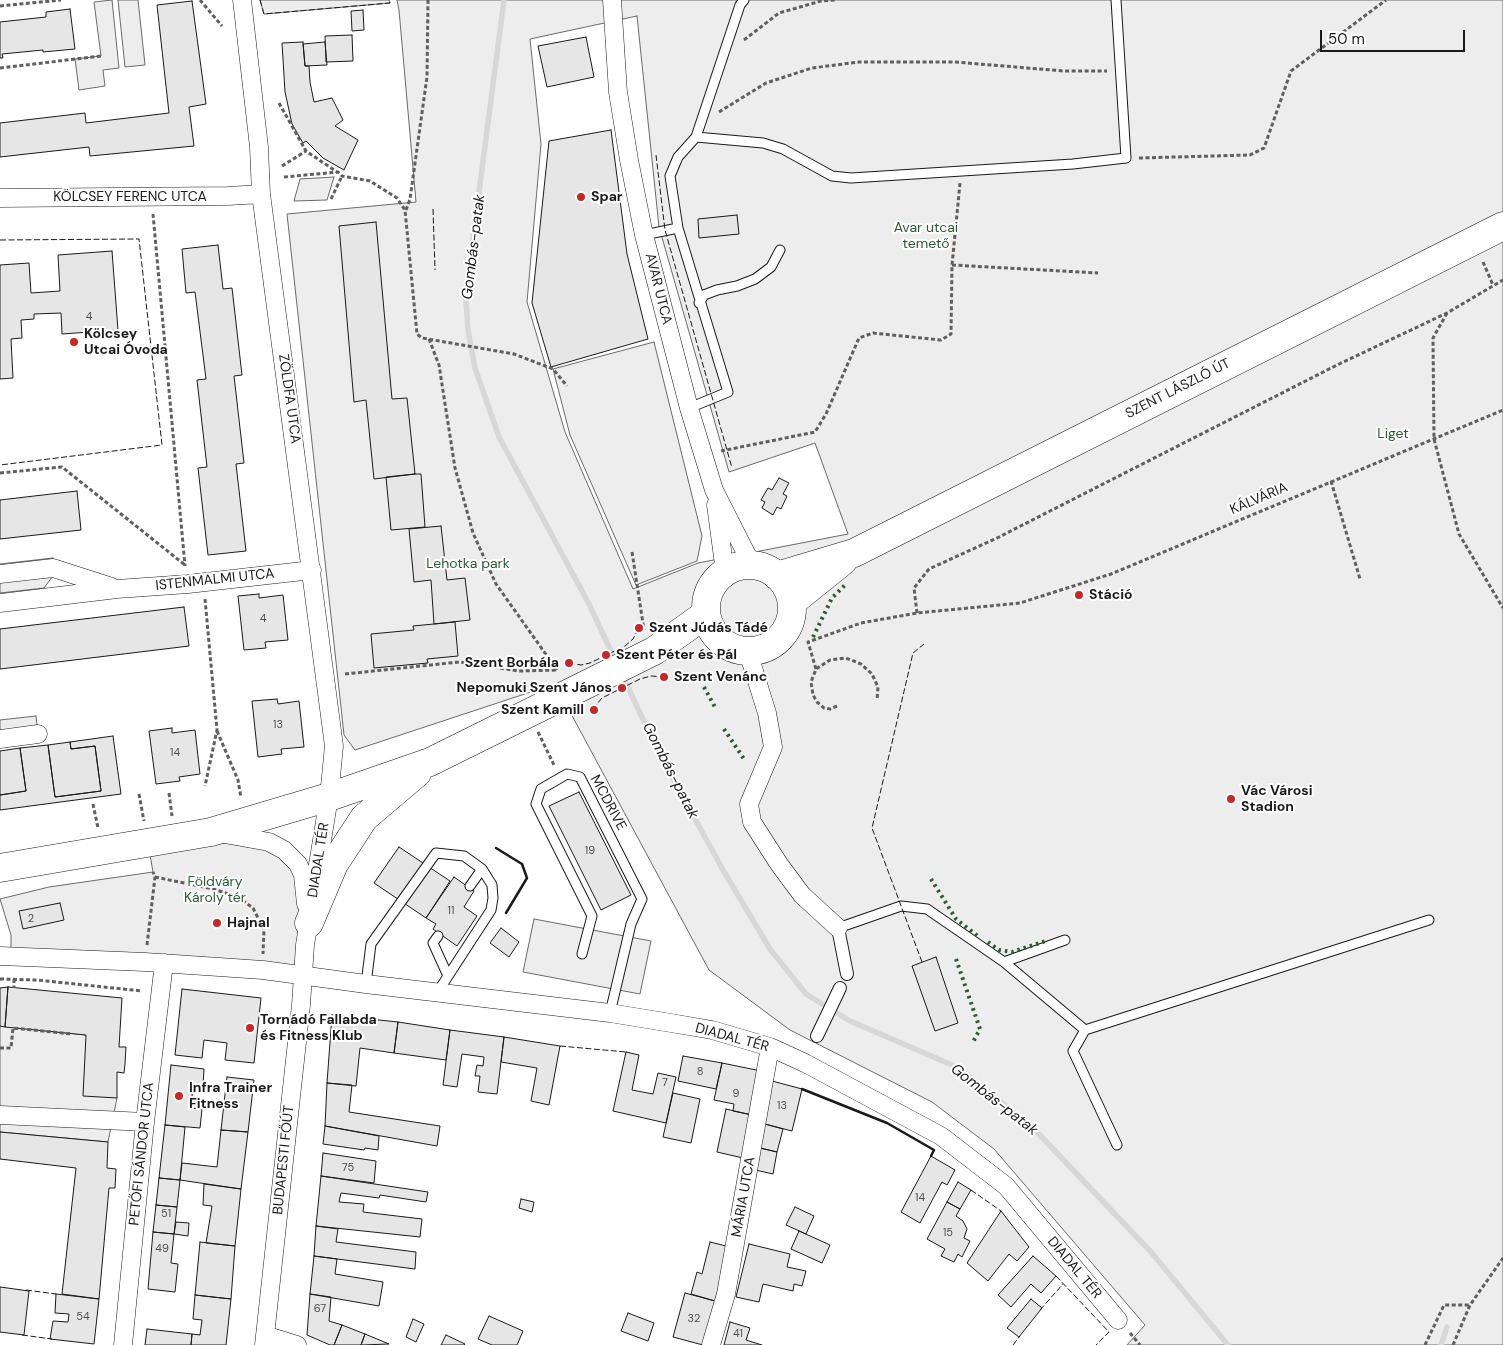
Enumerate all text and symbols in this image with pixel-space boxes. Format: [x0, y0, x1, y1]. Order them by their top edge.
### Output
scale bar [1323, 20, 1468, 52]
text: 50 m [1328, 29, 1365, 49]
street label: KÖLCSEY FERENC UTCA [53, 189, 207, 205]
place label: Spar [591, 189, 623, 205]
marker: Spar [575, 191, 587, 203]
water label: Gombás-patak [459, 193, 489, 301]
park label: Avar utcai temető [894, 220, 958, 252]
street label: AVAR UTCA [641, 252, 675, 326]
house number: 4 [86, 310, 92, 324]
place label: Kölcsey Utcai Óvoda [84, 326, 168, 358]
marker: Kölcsey Utcai Óvoda [68, 336, 80, 348]
street label: ZÖLDFA UTCA [274, 353, 304, 445]
street label: SZENT LÁSZLÓ ÚT [1123, 355, 1233, 423]
park label: Liget [1377, 426, 1409, 442]
street label: KÁLVÁRIA [1227, 479, 1291, 519]
park label: Lehotka park [426, 556, 510, 572]
street label: ISTENMALMI UTCA [155, 565, 275, 595]
place label: Stáció [1089, 587, 1133, 603]
marker: Stáció [1073, 589, 1085, 601]
house number: 4 [260, 612, 266, 626]
place label: Szent Júdás Tádé [649, 620, 768, 636]
marker: Szent Júdás Tádé [633, 622, 645, 634]
place label: Szent Péter és Pál [616, 647, 737, 663]
marker: Szent Péter és Pál [600, 649, 612, 661]
place label: Szent Borbála [465, 655, 559, 671]
marker: Szent Borbála [563, 657, 575, 669]
place label: Szent Venánc [674, 669, 767, 685]
marker: Szent Venánc [658, 671, 670, 683]
place label: Nepomuki Szent János [457, 680, 612, 696]
marker: Nepomuki Szent János [616, 682, 628, 694]
place label: Szent Kamill [501, 702, 584, 718]
marker: Szent Kamill [588, 704, 600, 716]
house number: 13 [273, 718, 283, 732]
water label: Gombás-patak [638, 720, 702, 822]
house number: 14 [170, 746, 180, 760]
street label: MCDRIVE [586, 772, 630, 834]
place label: Vác Városi Stadion [1241, 783, 1313, 816]
marker: Vác Városi Stadion [1225, 793, 1237, 805]
street label: DIADAL TÉR [305, 821, 333, 899]
house number: 19 [585, 844, 595, 858]
park label: Földváry Károly tér [184, 874, 246, 906]
house number: 11 [448, 904, 454, 918]
house number: 2 [28, 912, 34, 926]
place label: Hajnal [227, 915, 270, 931]
marker: Hajnal [211, 917, 223, 929]
place label: Tornádó Fallabda és Fitness Klub [260, 1012, 377, 1044]
street label: DIADAL TÉR [693, 1020, 771, 1056]
marker: Tornádó Fallabda és Fitness Klub [244, 1022, 256, 1034]
water label: Gombás-patak [947, 1060, 1041, 1140]
house number: 8 [697, 1065, 703, 1079]
house number: 7 [662, 1076, 668, 1090]
place label: Infra Trainer Fitness [189, 1080, 272, 1112]
street label: PETŐFI SÁNDOR UTCA [126, 1082, 158, 1226]
house number: 9 [733, 1087, 739, 1101]
marker: Infra Trainer Fitness [173, 1090, 185, 1102]
house number: 13 [777, 1099, 787, 1113]
street label: BUDAPESTI FŐÚT [270, 1104, 298, 1216]
street label: MÁRIA UTCA [729, 1156, 759, 1238]
house number: 75 [342, 1161, 354, 1175]
house number: 14 [915, 1191, 925, 1205]
house number: 51 [161, 1207, 171, 1221]
house number: 15 [943, 1226, 953, 1240]
street label: DIADAL TÉR [1043, 1234, 1105, 1302]
house number: 49 [155, 1242, 169, 1256]
house number: 67 [314, 1302, 326, 1316]
house number: 54 [76, 1310, 90, 1324]
house number: 32 [688, 1312, 700, 1326]
house number: 41 [733, 1327, 743, 1341]

